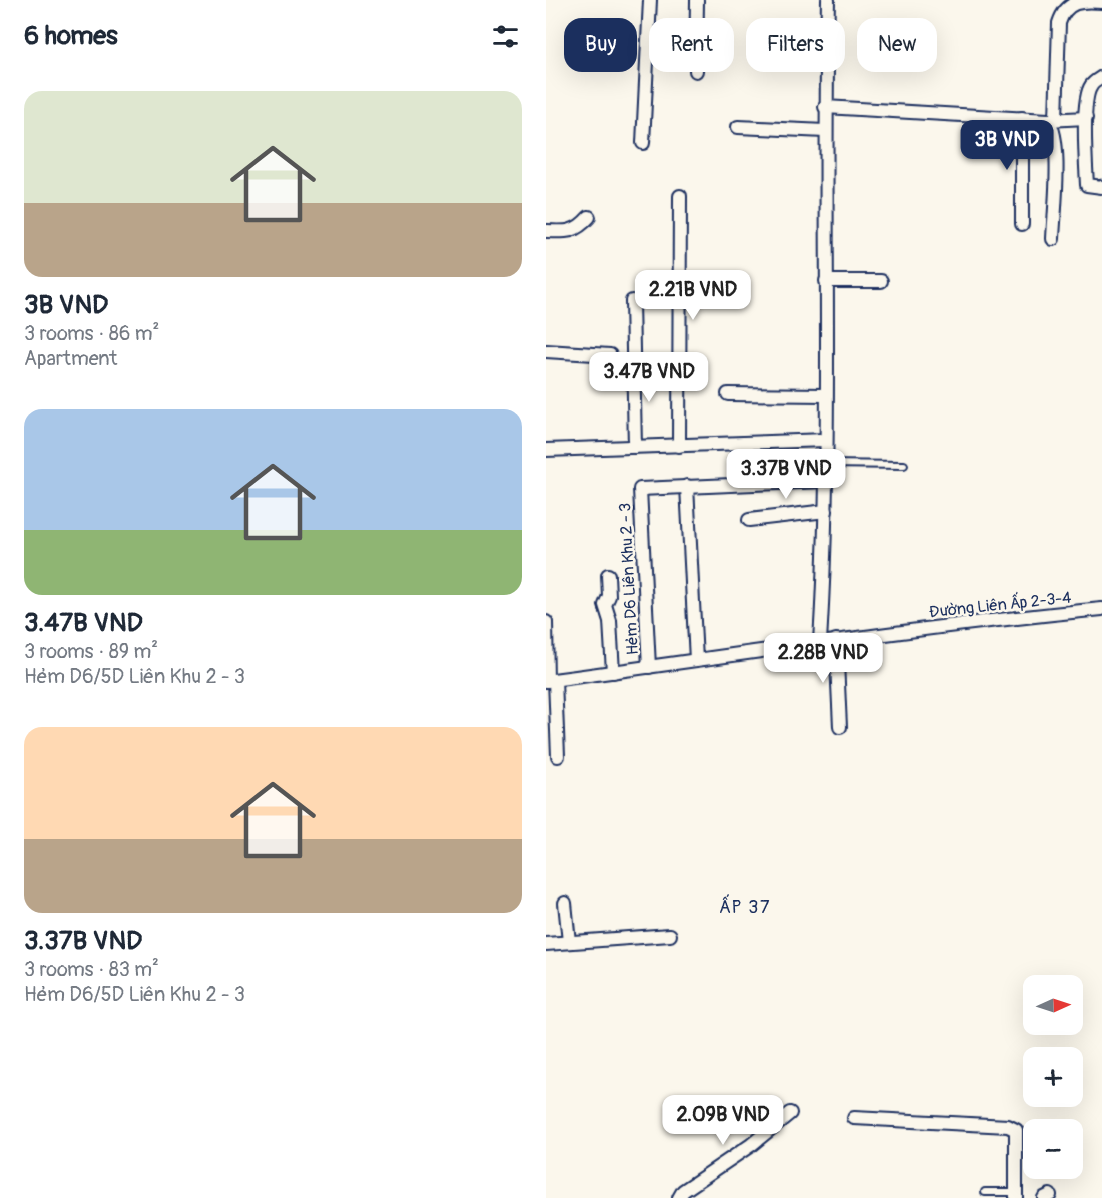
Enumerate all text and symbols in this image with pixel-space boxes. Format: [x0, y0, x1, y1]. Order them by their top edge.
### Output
chip: Buy [564, 18, 637, 72]
chip: Rent [649, 18, 734, 72]
chip: Filters [746, 18, 845, 72]
chip: New [857, 18, 937, 72]
text: 6 homes [24, 20, 118, 52]
icon: filters [489, 20, 522, 53]
pin: 3B VND [958, 120, 1056, 171]
text: 3B VND [975, 127, 1039, 152]
icon: home [219, 130, 327, 238]
pin: 2.21B VND [624, 270, 762, 321]
text: 2.21B VND [649, 277, 737, 302]
text: 3B VND [24, 289, 108, 321]
text: 3 rooms · 86 m² [24, 321, 159, 346]
text: Apartment [24, 346, 117, 371]
pin: 3.47B VND [580, 352, 718, 403]
text: 3.47B VND [603, 359, 695, 384]
icon: home [219, 448, 327, 556]
pin: 3.37B VND [717, 449, 855, 500]
text: 3.37B VND [741, 456, 831, 481]
street label: Hẻm D6 Liên Khu 2 - 3 [615, 502, 643, 656]
street label: Đường Liên Ấp 2-3-4 [928, 586, 1072, 622]
text: 3.47B VND [24, 607, 143, 639]
pin: 2.28B VND [754, 633, 892, 684]
text: 3 rooms · 89 m² [24, 639, 158, 664]
text: 2.28B VND [778, 640, 868, 665]
text: Hẻm D6/5D Liên Khu 2 - 3 [24, 664, 245, 689]
icon: home [219, 766, 327, 874]
district label: ẤP 37 [719, 894, 771, 919]
text: 3.37B VND [24, 925, 142, 957]
text: 3 rooms · 83 m² [24, 957, 159, 982]
north arrow [1023, 975, 1083, 1035]
map controls [1023, 975, 1083, 1179]
text: Hẻm D6/5D Liên Khu 2 - 3 [24, 982, 245, 1007]
button: + [1023, 1047, 1083, 1107]
pin: 2.09B VND [654, 1095, 792, 1146]
text: 2.09B VND [676, 1102, 770, 1127]
button: − [1023, 1119, 1083, 1179]

